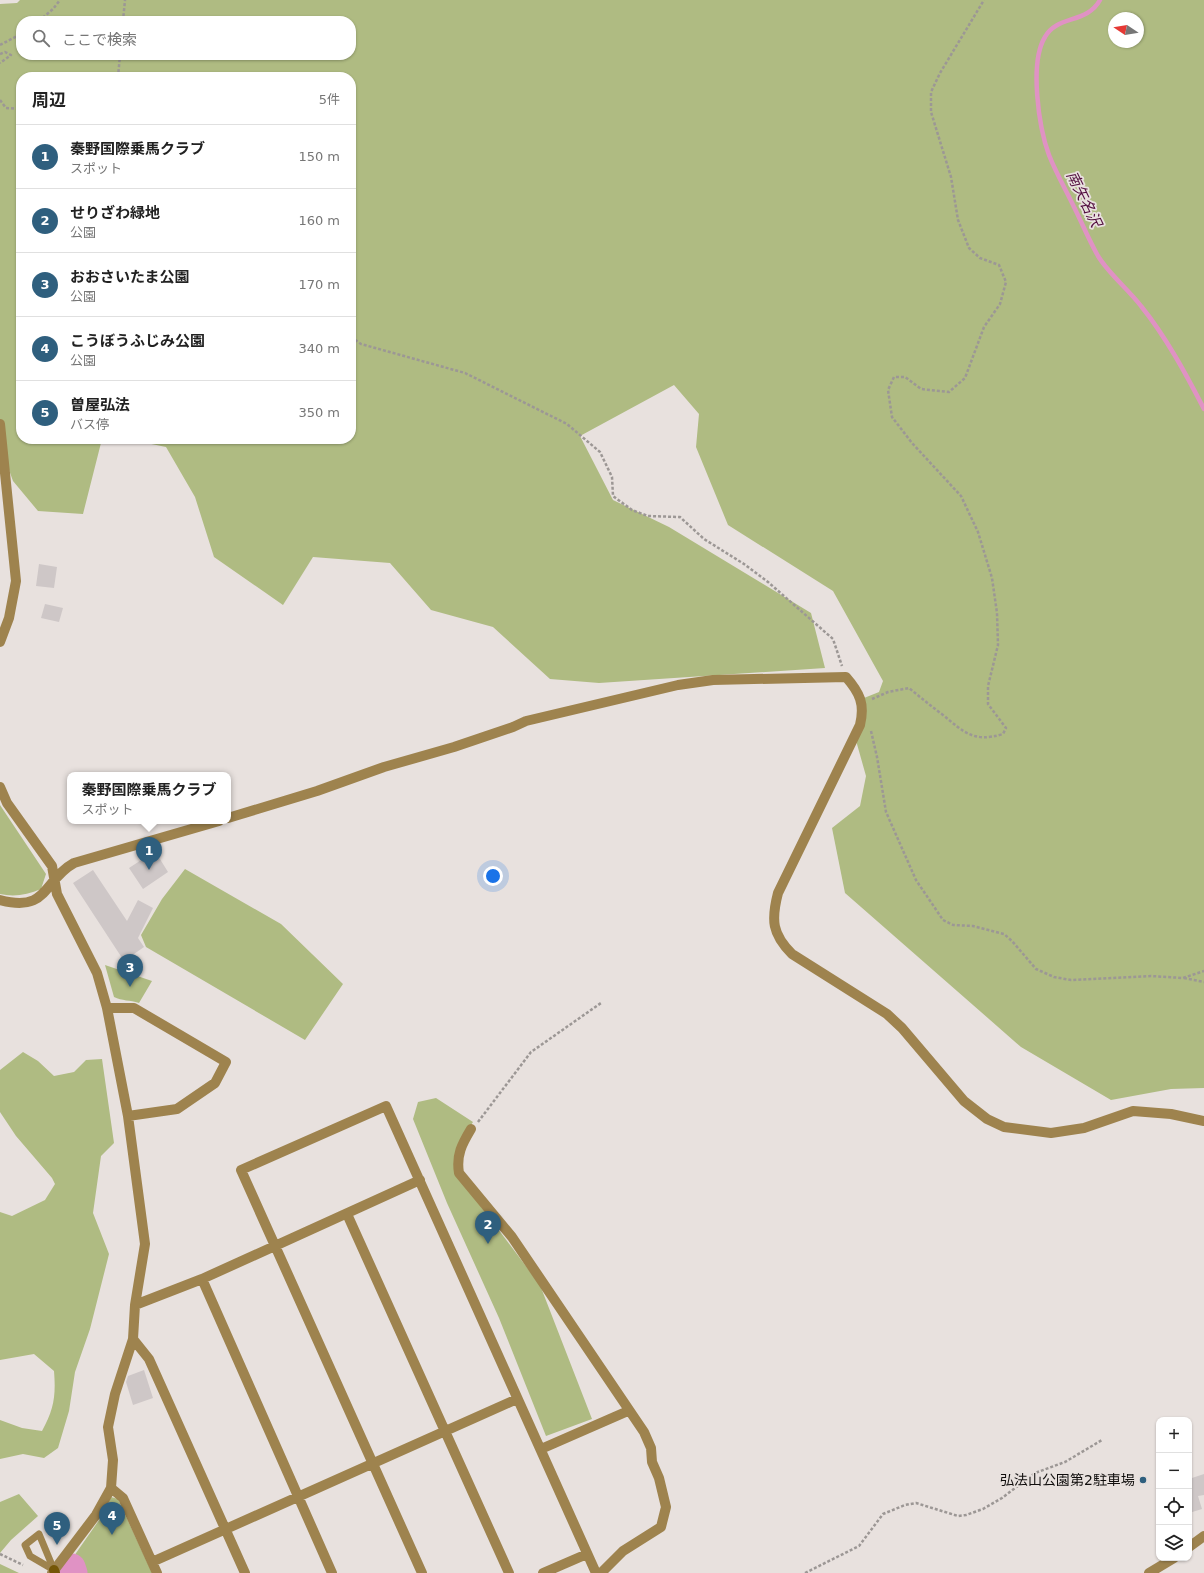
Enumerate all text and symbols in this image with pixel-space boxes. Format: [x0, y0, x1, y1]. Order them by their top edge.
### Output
north arrow [1108, 12, 1144, 48]
search box [16, 16, 356, 60]
icon: search [30, 27, 52, 49]
text: ここで検索 [62, 31, 137, 49]
text: 周辺 [32, 90, 66, 110]
text: 5件 [319, 92, 340, 107]
text: 秦野国際乗馬クラブ [70, 140, 205, 158]
text: 1 [40, 149, 50, 164]
text: 150 m [298, 149, 340, 164]
text: スポット [70, 161, 122, 176]
water label: 南矢名沢 [1063, 168, 1106, 232]
text: せりざわ緑地 [70, 204, 160, 222]
text: 2 [40, 213, 50, 228]
text: 160 m [298, 213, 340, 228]
text: 公園 [70, 225, 96, 240]
text: おおさいたま公園 [70, 268, 190, 286]
text: 3 [40, 277, 50, 292]
text: 170 m [298, 277, 340, 292]
text: 公園 [70, 289, 96, 304]
text: こうぼうふじみ公園 [70, 332, 205, 350]
text: 4 [40, 341, 50, 356]
text: 340 m [298, 341, 340, 356]
text: 公園 [70, 353, 96, 368]
text: 曽屋弘法 [70, 396, 130, 414]
text: 5 [40, 405, 50, 420]
text: 350 m [298, 405, 340, 420]
text: バス停 [70, 417, 109, 432]
popup [67, 772, 231, 824]
text: 秦野国際乗馬クラブ [81, 781, 217, 799]
text: スポット [81, 802, 134, 817]
pin: 1 [136, 837, 162, 870]
your location [483, 866, 503, 886]
pin: 3 [117, 954, 143, 987]
pin: 2 [475, 1211, 501, 1244]
map controls [1156, 1417, 1192, 1561]
button: + [1156, 1417, 1192, 1453]
button: − [1156, 1453, 1192, 1489]
place label: 弘法山公園第2駐車場 [1000, 1472, 1135, 1488]
marker: 弘法山公園第2駐車場 [1138, 1475, 1148, 1485]
button: locate [1156, 1489, 1192, 1525]
pin: 4 [99, 1502, 125, 1535]
pin: 5 [44, 1512, 70, 1545]
button: layers [1156, 1525, 1192, 1561]

